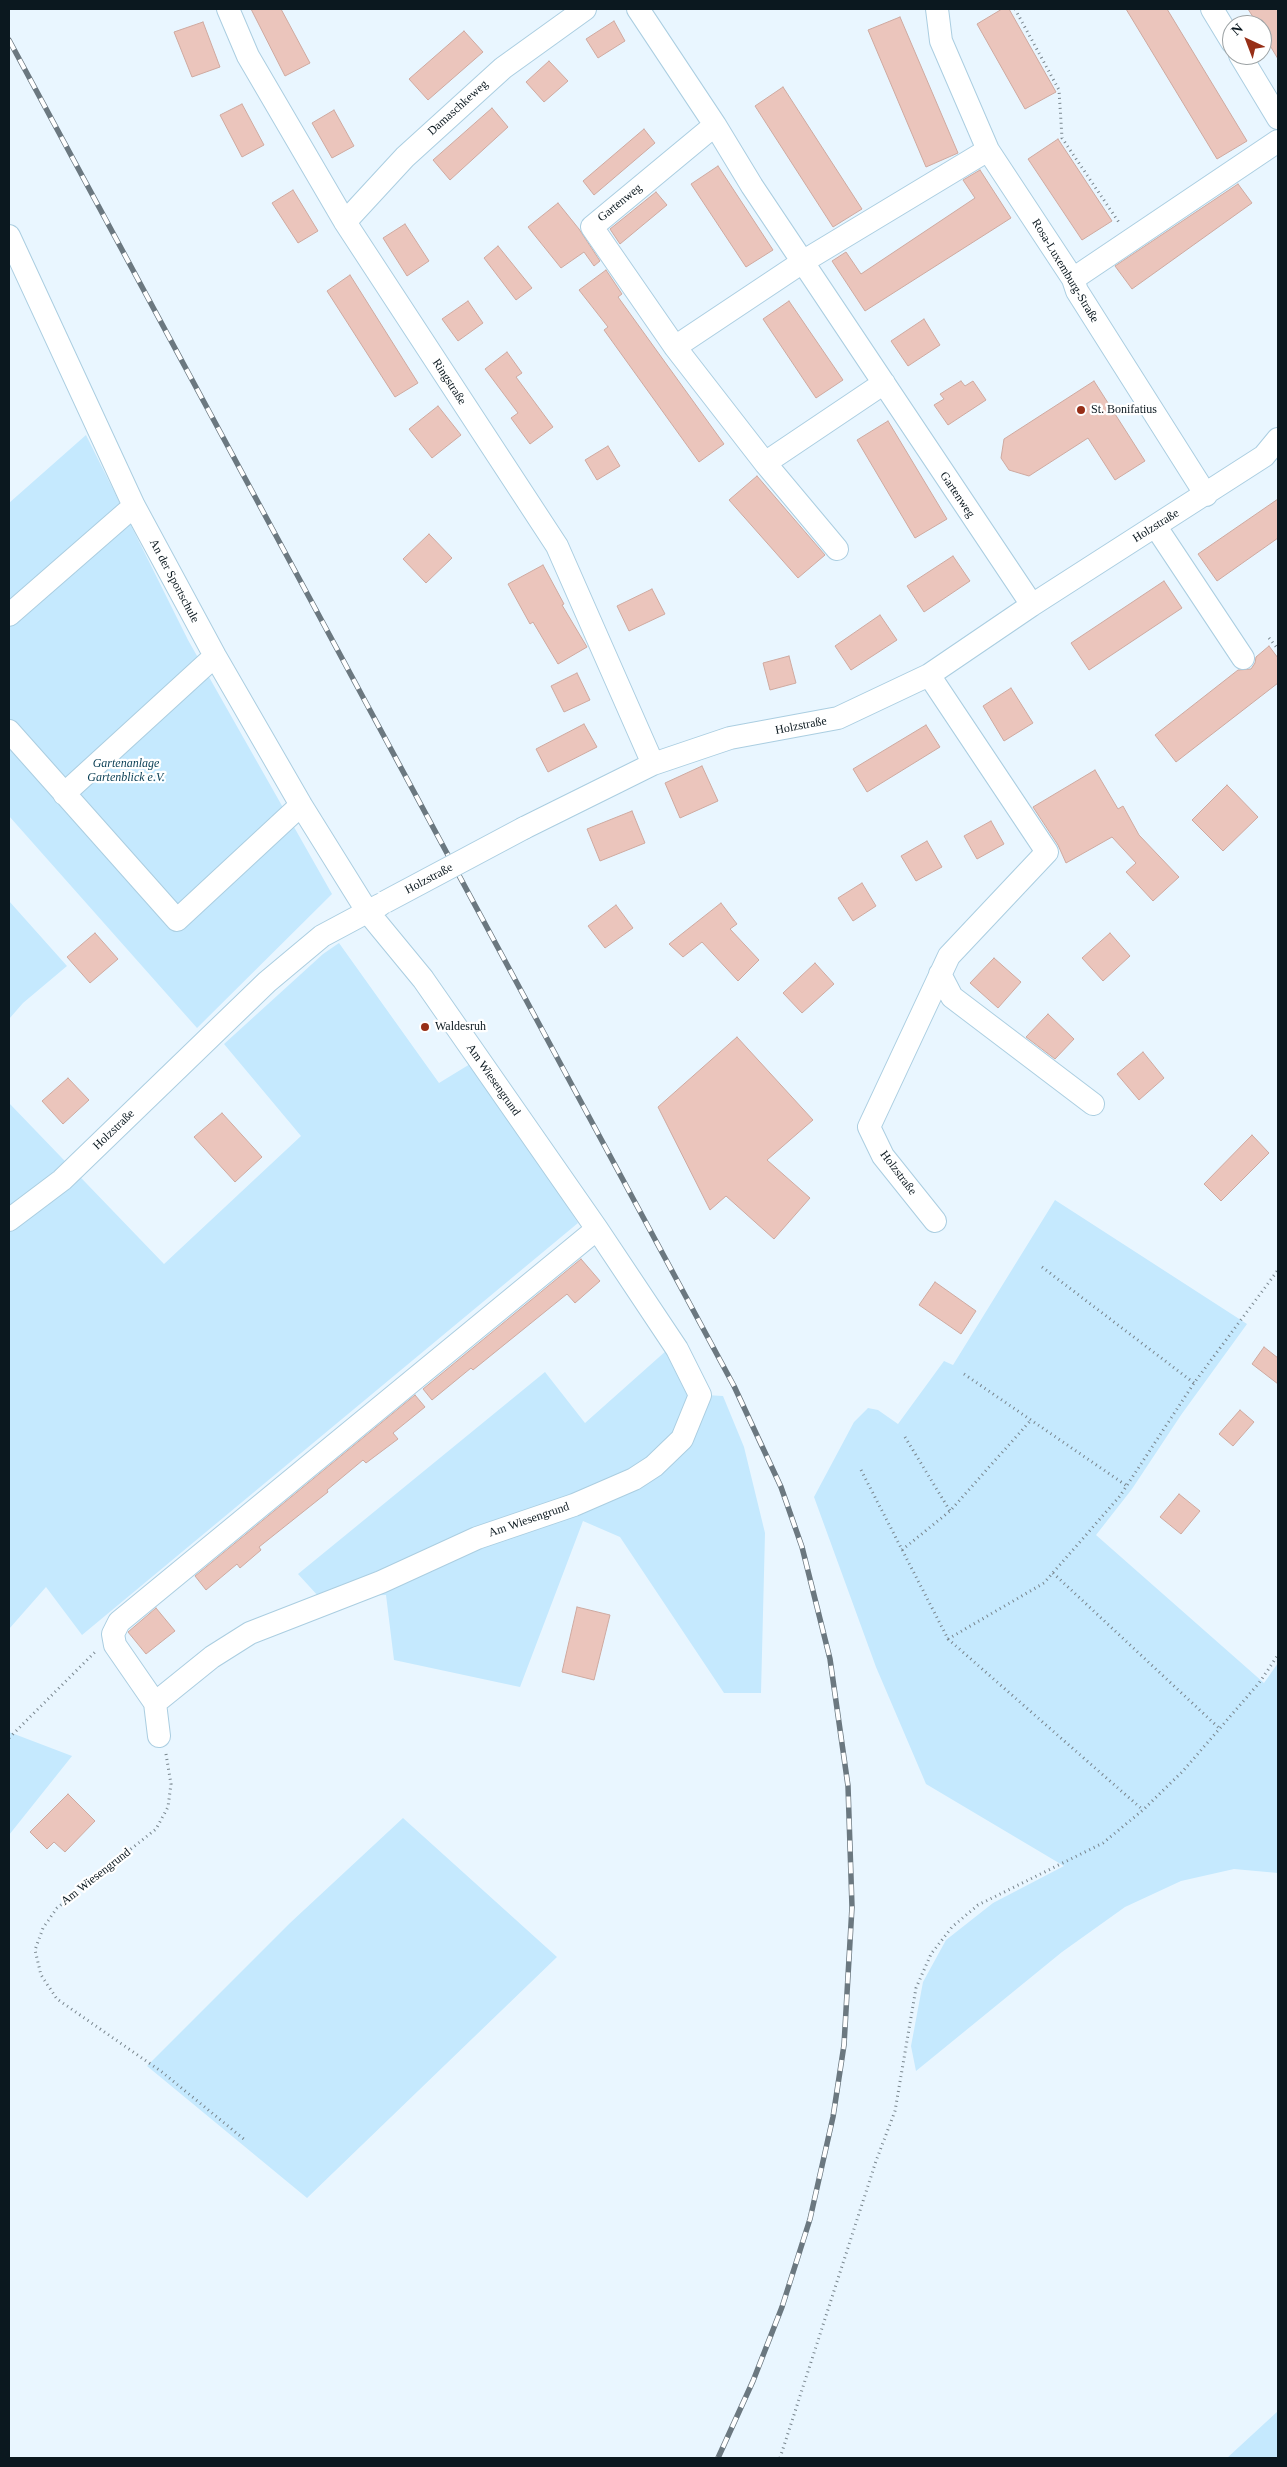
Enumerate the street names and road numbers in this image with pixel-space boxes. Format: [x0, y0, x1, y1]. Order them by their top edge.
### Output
street label: Damaschkeweg [425, 77, 491, 139]
street label: Gartenweg [595, 181, 645, 225]
street label: Rosa-Luxemburg-Straße [1028, 217, 1102, 325]
street label: Ringstraße [429, 356, 469, 408]
street label: Gartenweg [936, 469, 978, 521]
street label: Holzstraße [1130, 506, 1182, 546]
street label: An der Sportschule [146, 537, 202, 625]
street label: Holzstraße [774, 714, 828, 738]
street label: Holzstraße [403, 860, 455, 898]
street label: Am Wiesengrund [463, 1041, 523, 1119]
street label: Holzstraße [90, 1107, 138, 1153]
street label: Holzstraße [877, 1148, 919, 1198]
street label: Am Wiesengrund [487, 1499, 571, 1541]
street label: Am Wiesengrund [58, 1845, 134, 1909]

